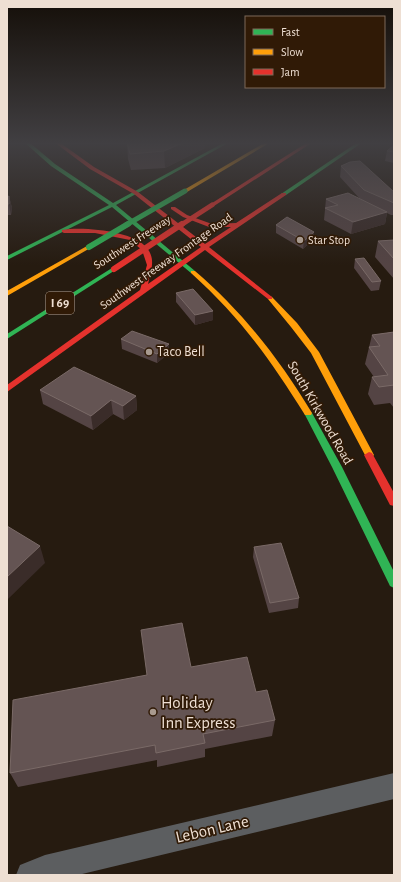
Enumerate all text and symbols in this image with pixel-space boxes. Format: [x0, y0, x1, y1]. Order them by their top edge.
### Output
legend [245, 16, 385, 88]
text: Fast [281, 26, 300, 38]
text: Slow [281, 46, 303, 58]
text: Jam [281, 66, 300, 78]
street label: Southwest Freeway Frontage Road [98, 211, 235, 312]
street label: Southwest Freeway [91, 213, 173, 272]
place label: Star Stop [308, 234, 350, 246]
marker: Star Stop [295, 235, 305, 245]
road number: I 69 [46, 292, 74, 314]
place label: Taco Bell [157, 345, 205, 359]
marker: Taco Bell [144, 347, 154, 357]
street label: South Kirkwood Road [285, 359, 355, 467]
place label: Holiday Inn Express [161, 694, 236, 731]
marker: Holiday Inn Express [148, 707, 158, 717]
street label: Lebon Lane [174, 812, 250, 846]

